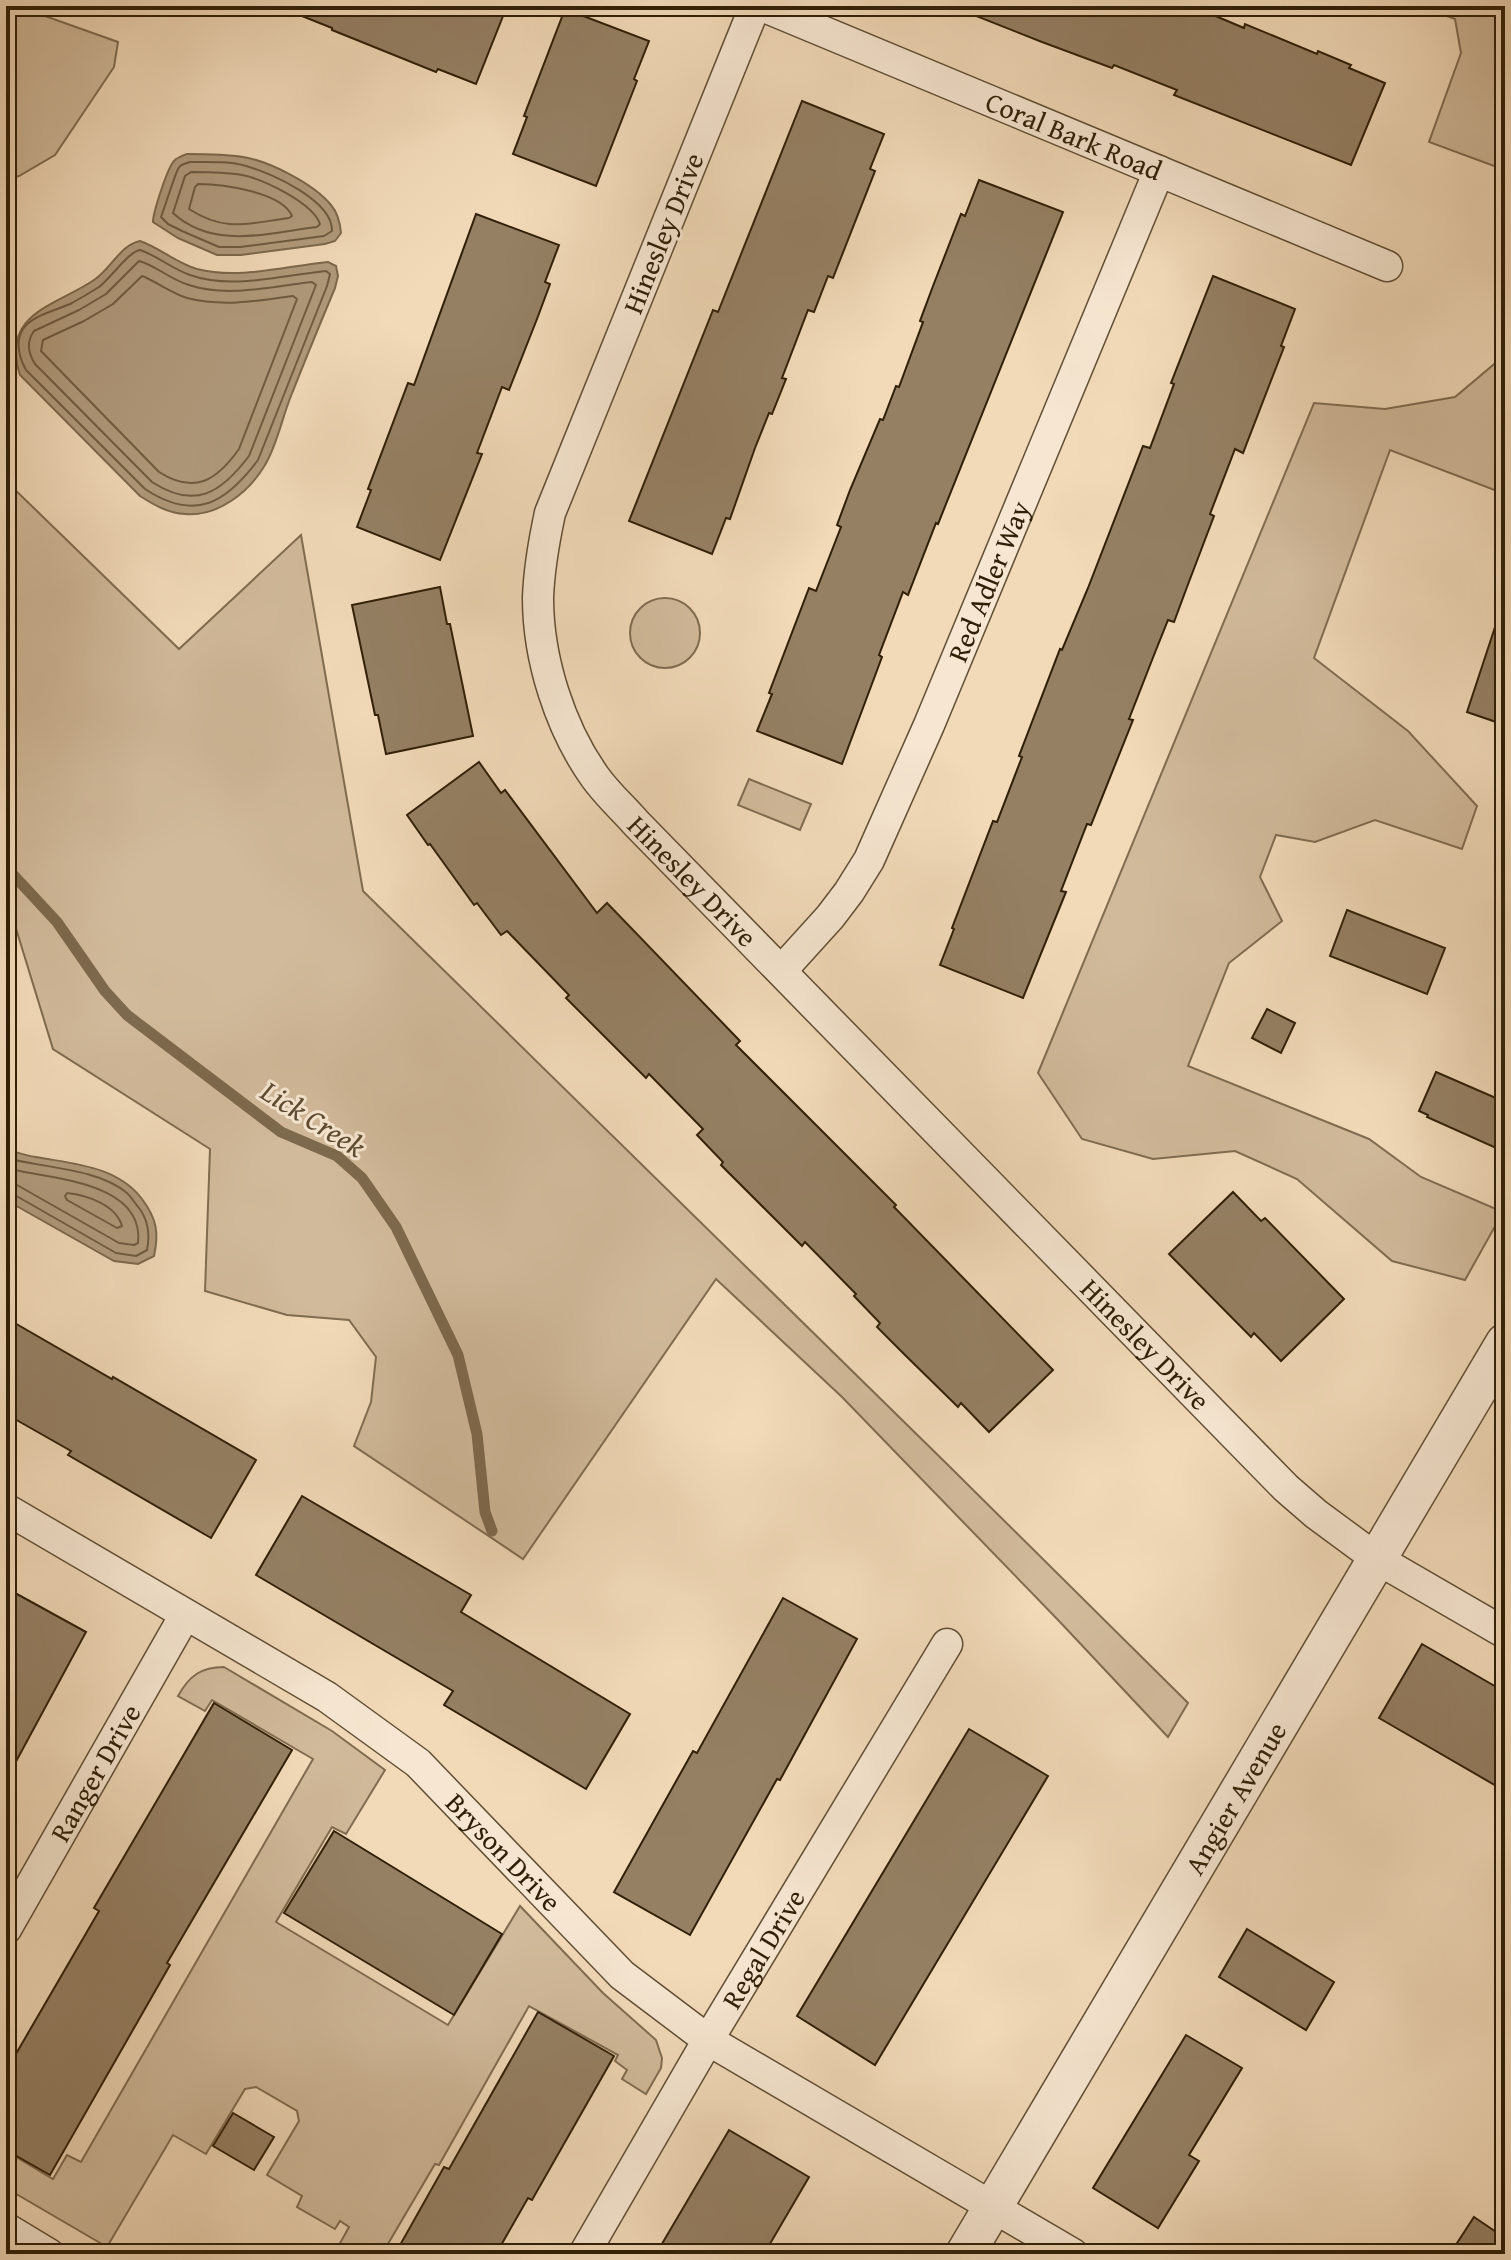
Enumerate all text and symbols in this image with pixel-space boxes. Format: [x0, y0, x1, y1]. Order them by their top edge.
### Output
street label: Coral Bark Road [980, 80, 1169, 190]
street label: Hinesley Drive [612, 146, 713, 319]
street label: Red Adler Way [936, 494, 1040, 668]
street label: Hinesley Drive [619, 805, 767, 956]
water label: Lick Creek [252, 1068, 375, 1168]
street label: Hinesley Drive [1072, 1269, 1220, 1419]
street label: Ranger Drive [39, 1696, 150, 1849]
street label: Angier Avenue [1173, 1714, 1296, 1882]
street label: Bryson Drive [437, 1783, 571, 1921]
street label: Regal Drive [711, 1881, 815, 2016]

